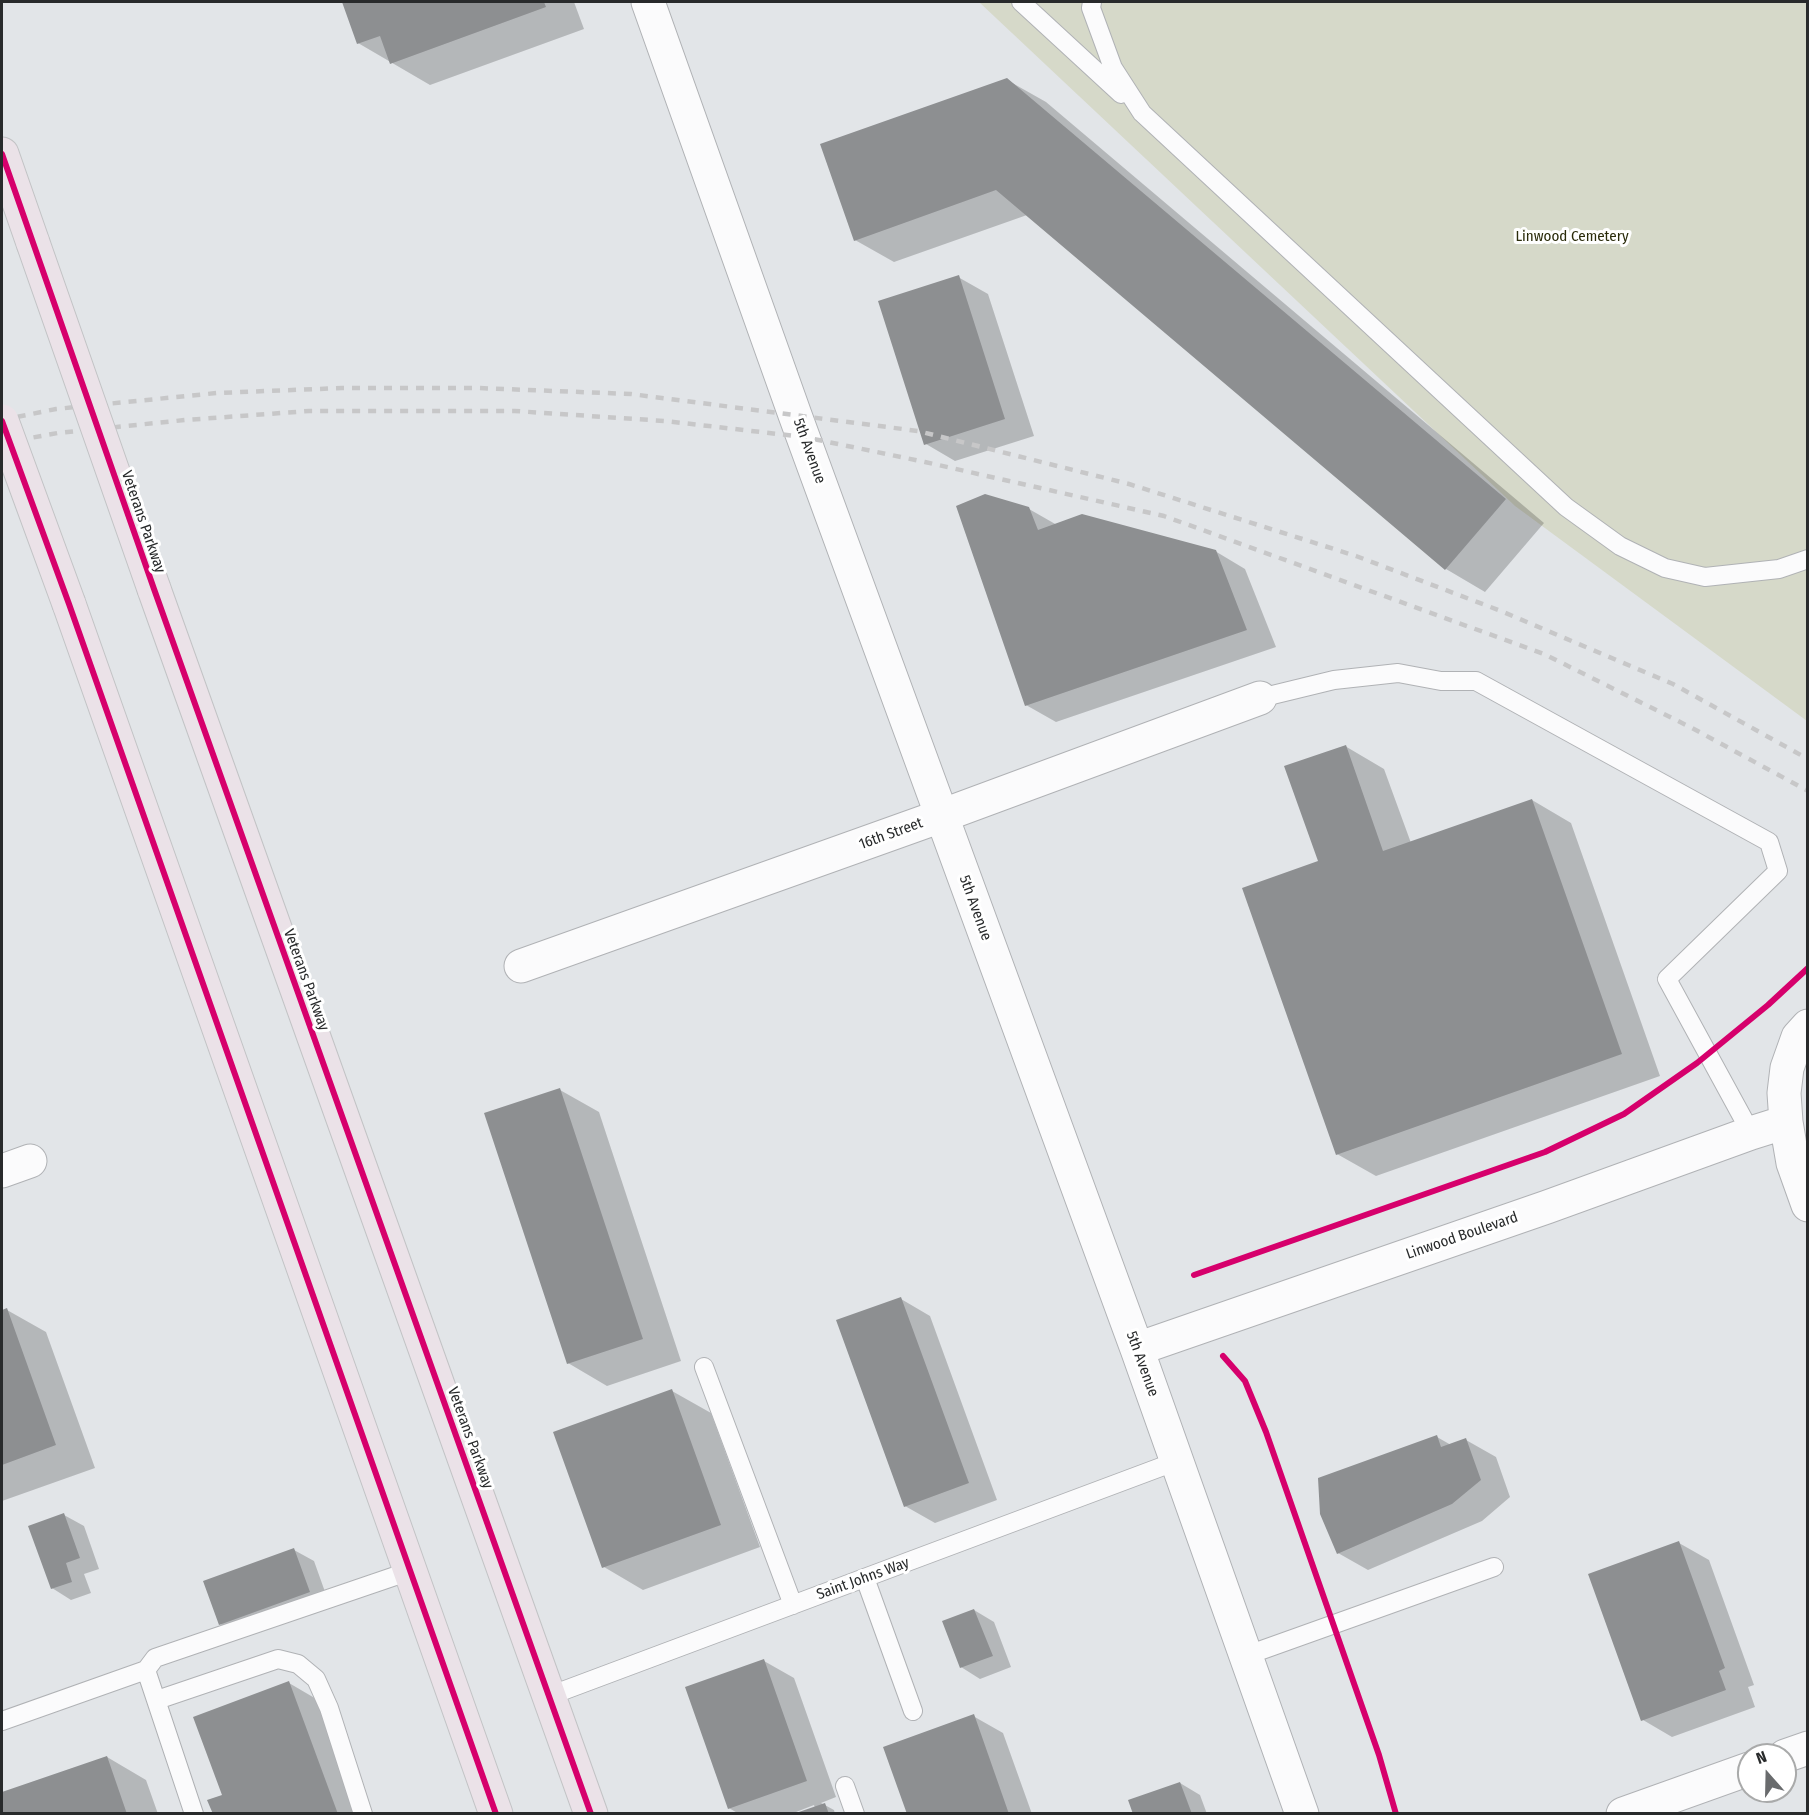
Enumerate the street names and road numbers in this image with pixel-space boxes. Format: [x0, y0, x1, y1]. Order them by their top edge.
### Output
street label: 5th Avenue [789, 416, 829, 486]
street label: Veterans Parkway [117, 469, 169, 575]
street label: 16th Street [857, 814, 925, 854]
street label: 5th Avenue [955, 873, 995, 943]
street label: Veterans Parkway [279, 927, 333, 1033]
street label: Linwood Boulevard [1404, 1208, 1520, 1264]
street label: 5th Avenue [1122, 1329, 1162, 1399]
street label: Veterans Parkway [443, 1385, 497, 1491]
street label: Saint Johns Way [814, 1554, 912, 1604]

